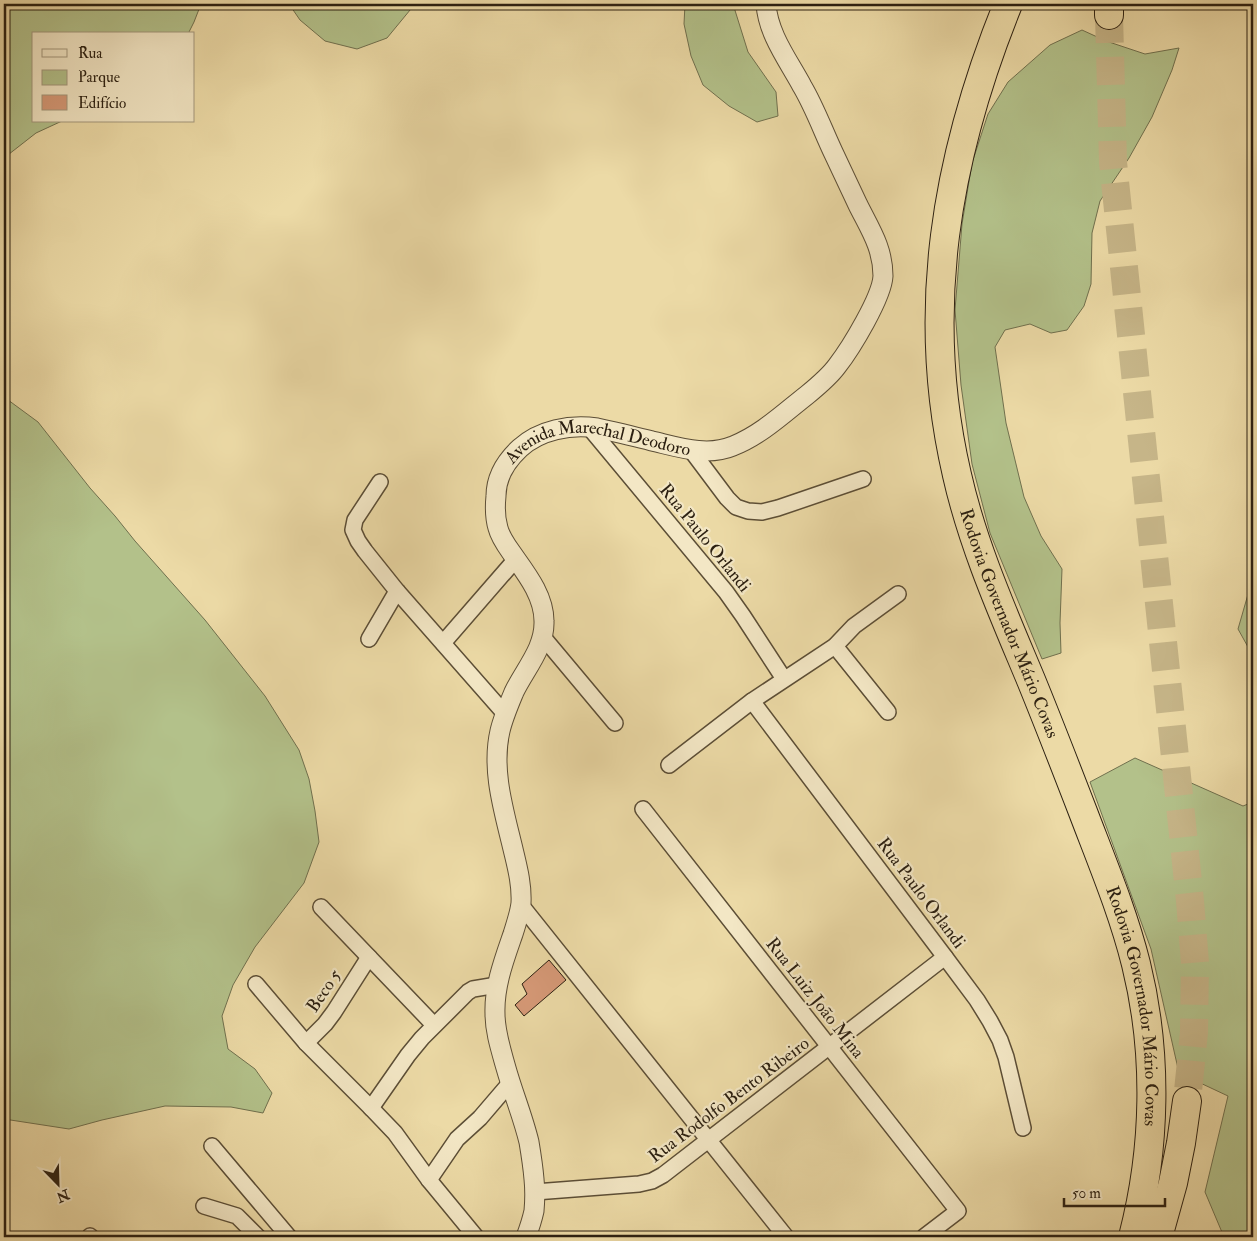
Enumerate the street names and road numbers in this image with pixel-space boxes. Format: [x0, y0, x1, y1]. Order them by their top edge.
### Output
street label: Avenida Marechal Deodoro [499, 415, 693, 469]
street label: Rua Paulo Orlandi [654, 479, 756, 597]
street label: Rodovia Governador Mário Covas [955, 506, 1065, 741]
street label: Rua Paulo Orlandi [872, 833, 970, 953]
street label: Rodovia Governador Mário Covas [1101, 883, 1163, 1127]
street label: Rua Luiz João Mina [761, 933, 870, 1064]
street label: Beco 5 [301, 965, 347, 1017]
street label: Rua Rodolfo Bento Ribeiro [644, 1032, 814, 1168]

